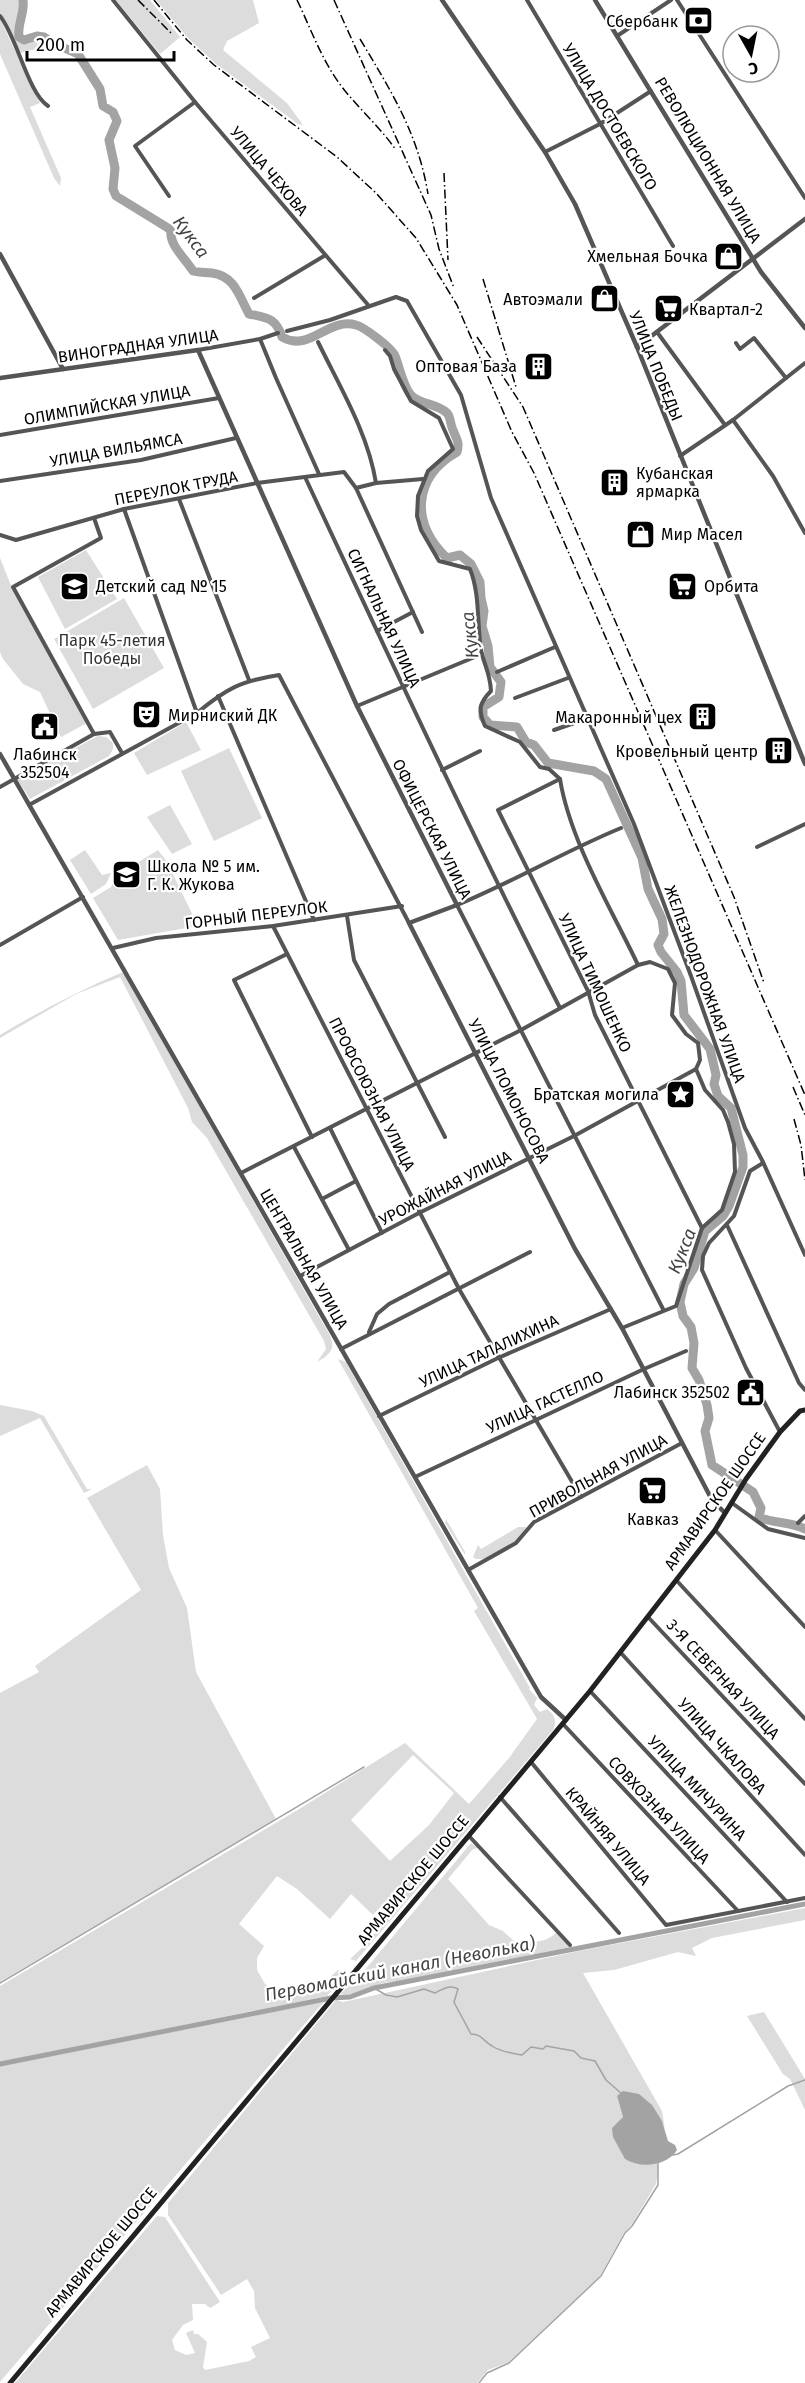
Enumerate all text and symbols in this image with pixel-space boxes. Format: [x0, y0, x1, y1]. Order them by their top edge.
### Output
bank icon: Сбербанк [683, 5, 715, 37]
place label: Сбербанк [606, 12, 679, 31]
scale bar [27, 24, 174, 62]
north arrow [721, 24, 781, 84]
text: 200 m [36, 34, 85, 56]
street label: УЛИЦА ДОСТОЕВСКОГО [559, 40, 661, 194]
text: С [746, 58, 759, 79]
street label: РЕВОЛЮЦИОННАЯ УЛИЦА [651, 74, 766, 247]
street label: УЛИЦА ЧЕХОВА [226, 123, 312, 220]
water label: Кукса [168, 212, 214, 262]
shop icon: Хмельная Бочка [713, 240, 745, 272]
place label: Хмельная Бочка [587, 247, 708, 266]
shop icon: Автоэмали [588, 283, 620, 315]
place label: Автоэмали [503, 290, 583, 309]
supermarket icon: Квартал-2 [652, 293, 684, 325]
place label: Квартал-2 [689, 300, 763, 319]
street label: УЛИЦА ПОБЕДЫ [625, 308, 687, 424]
street label: ВИНОГРАДНАЯ УЛИЦА [57, 325, 220, 367]
building icon: Оптовая База [522, 350, 554, 382]
place label: Оптовая База [415, 357, 517, 376]
street label: ОЛИМПИЙСКАЯ УЛИЦА [22, 381, 192, 429]
street label: УЛИЦА ВИЛЬЯМСА [48, 429, 185, 471]
place label: Кубанская ярмарка [636, 464, 714, 501]
building icon: Кубанская ярмарка [599, 466, 631, 498]
street label: ПЕРЕУЛОК ТРУДА [113, 467, 240, 509]
shop icon: Мир Масел [624, 518, 656, 550]
place label: Мир Масел [661, 525, 743, 544]
street label: СИГНАЛЬНАЯ УЛИЦА [343, 545, 425, 691]
school or university icon: Детский сад № 15 [59, 570, 91, 602]
supermarket icon: Орбита [667, 570, 699, 602]
place label: Детский сад № 15 [95, 577, 227, 596]
place label: Орбита [704, 577, 759, 596]
water label: Кукса [457, 610, 483, 660]
park label: Парк 45-летия Победы [58, 631, 166, 668]
theatre icon: Мирниский ДК [131, 699, 163, 731]
building icon: Макаронный цех [687, 701, 719, 733]
place label: Мирниский ДК [168, 706, 278, 725]
place label: Макаронный цех [555, 708, 682, 727]
public building icon: Лабинск 352504 [29, 710, 61, 742]
building icon: Кровельный центр [763, 735, 795, 767]
place label: Кровельный центр [616, 742, 758, 761]
place label: Лабинск 352504 [13, 745, 77, 782]
street label: ОФИЦЕРСКАЯ УЛИЦА [388, 756, 476, 903]
place label: Школа № 5 им. Г. К. Жукова [147, 857, 260, 894]
school or university icon: Школа № 5 им. Г. К. Жукова [110, 859, 142, 891]
street label: ЖЕЛЕЗНОДОРОЖНАЯ УЛИЦА [660, 883, 750, 1086]
street label: ГОРНЫЙ ПЕРЕУЛОК [184, 897, 329, 933]
street label: УЛИЦА ТИМОШЕНКО [555, 911, 635, 1055]
street label: ПРОФСОЮЗНАЯ УЛИЦА [325, 1014, 419, 1175]
street label: УЛИЦА ЛОМОНОСОВА [464, 1016, 554, 1167]
place icon: Братская могила [664, 1078, 696, 1110]
place label: Братская могила [533, 1085, 659, 1104]
street label: УРОЖАЙНАЯ УЛИЦА [376, 1146, 515, 1230]
street label: ЦЕНТРАЛЬНАЯ УЛИЦА [256, 1185, 352, 1333]
water label: Кукса [663, 1225, 701, 1277]
street label: УЛИЦА ТАЛАЛИХИНА [416, 1310, 562, 1392]
street label: УЛИЦА ГАСТЕЛЛО [483, 1367, 607, 1437]
public building icon: Лабинск 352502 [735, 1376, 767, 1408]
place label: Лабинск 352502 [614, 1383, 730, 1402]
street label: АРМАВИРСКОЕ ШОССЕ [660, 1429, 770, 1573]
street label: ПРИВОЛЬНАЯ УЛИЦА [526, 1430, 671, 1522]
supermarket icon: Кавказ [637, 1475, 669, 1507]
place label: Кавказ [627, 1510, 679, 1529]
street label: 3-Я СЕВЕРНАЯ УЛИЦА [663, 1615, 784, 1743]
street label: УЛИЦА ЧКАЛОВА [674, 1694, 771, 1799]
street label: УЛИЦА МИЧУРИНА [644, 1732, 751, 1845]
street label: СОВХОЗНАЯ УЛИЦА [604, 1752, 714, 1868]
street label: КРАЙНЯЯ УЛИЦА [562, 1783, 655, 1889]
street label: АРМАВИРСКОЕ ШОССЕ [353, 1811, 473, 1949]
water label: Первомайский канал (Неволька) [263, 1932, 537, 2006]
street label: АРМАВИРСКОЕ ШОССЕ [41, 2183, 161, 2321]

